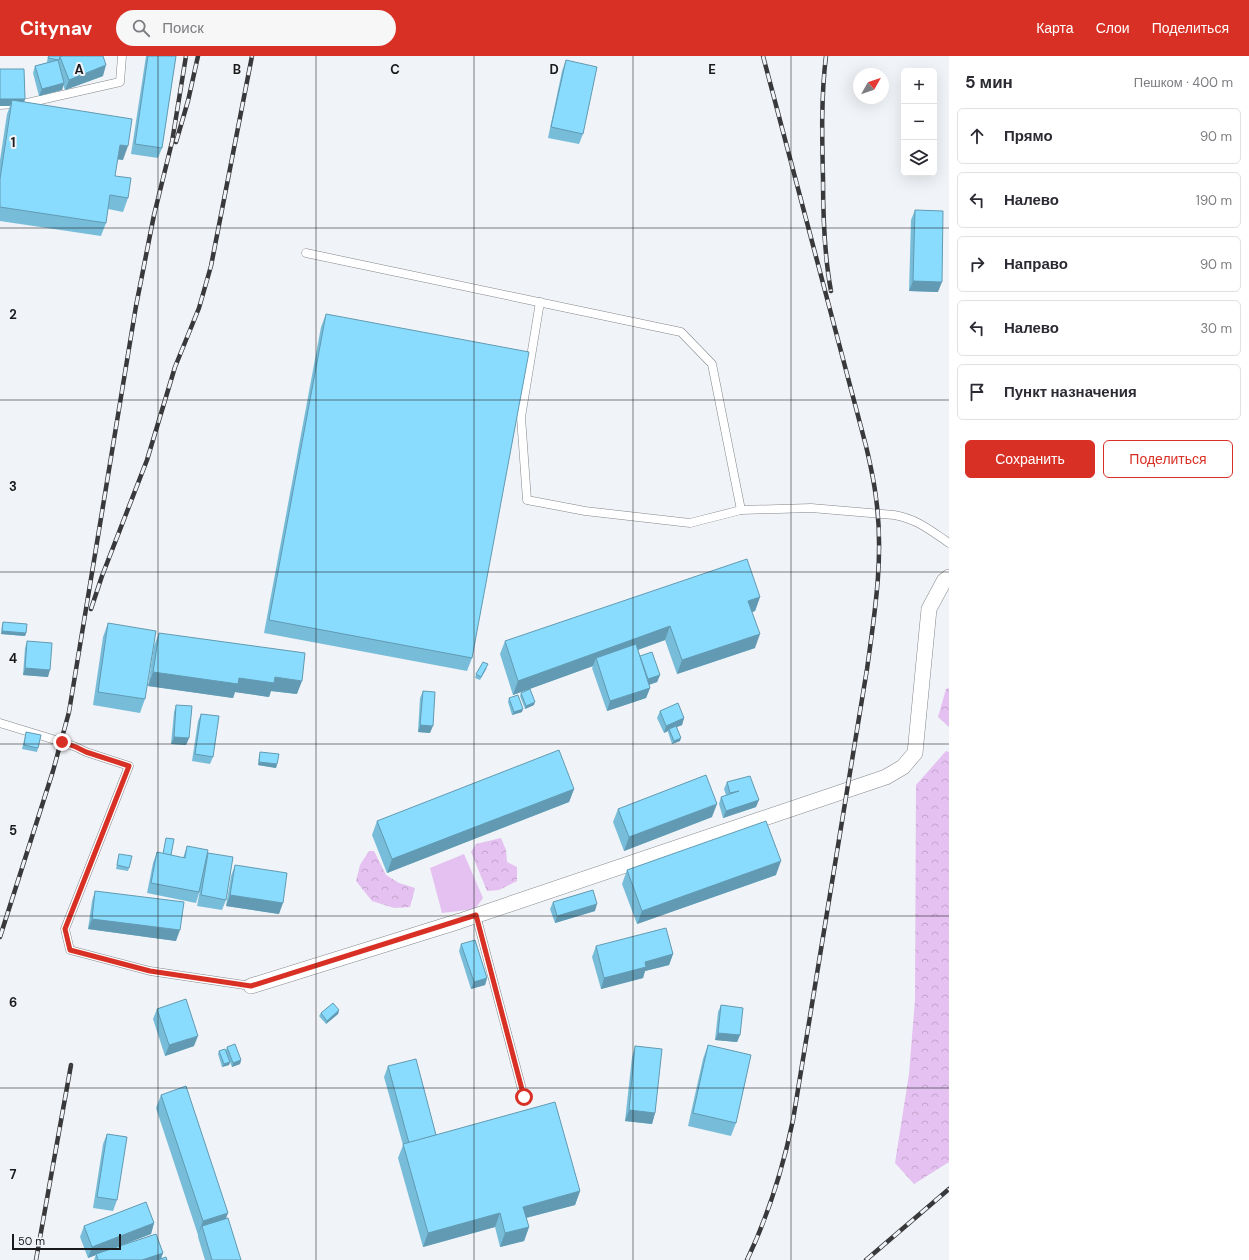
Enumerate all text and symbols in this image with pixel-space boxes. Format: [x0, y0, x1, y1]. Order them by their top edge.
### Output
search box [116, 10, 396, 46]
text: Citynav [20, 16, 92, 41]
icon: search [130, 17, 152, 39]
text: Поиск [162, 18, 204, 38]
text: Карта [1036, 19, 1074, 37]
text: Слои [1096, 19, 1130, 37]
text: Поделиться [1152, 19, 1229, 37]
text: A [74, 61, 84, 78]
text: B [233, 61, 241, 78]
text: C [390, 61, 400, 78]
text: D [549, 61, 559, 78]
text: E [708, 61, 716, 78]
north arrow [853, 68, 889, 104]
map controls [901, 68, 937, 176]
button: + [901, 68, 937, 104]
text: 5 мин [965, 71, 1013, 93]
text: Пешком · 400 m [1134, 74, 1233, 91]
button: − [901, 104, 937, 140]
icon: ahead [966, 125, 988, 147]
text: Прямо [1004, 126, 1053, 146]
text: 90 m [1200, 128, 1232, 145]
text: 1 [11, 134, 15, 151]
button: layers [901, 140, 937, 176]
icon: left [966, 189, 988, 211]
text: Налево [1004, 190, 1059, 210]
text: 190 m [1196, 192, 1232, 209]
icon: right [966, 253, 988, 275]
text: Направо [1004, 254, 1068, 274]
text: 90 m [1200, 256, 1232, 273]
text: 2 [9, 306, 17, 323]
icon: left [966, 317, 988, 339]
text: Налево [1004, 318, 1059, 338]
text: 30 m [1200, 320, 1232, 337]
icon: arrive [966, 381, 988, 403]
text: Пункт назначения [1004, 382, 1137, 402]
button: Сохранить [965, 440, 1095, 478]
button: Поделиться [1103, 440, 1233, 478]
text: 3 [9, 478, 17, 495]
text: 4 [9, 650, 17, 667]
route end [53, 733, 71, 751]
text: 5 [9, 822, 17, 839]
text: 6 [9, 994, 17, 1011]
route start [515, 1088, 533, 1106]
text: 7 [10, 1166, 17, 1183]
scale bar [12, 1232, 121, 1251]
text: 50 m [18, 1234, 45, 1248]

